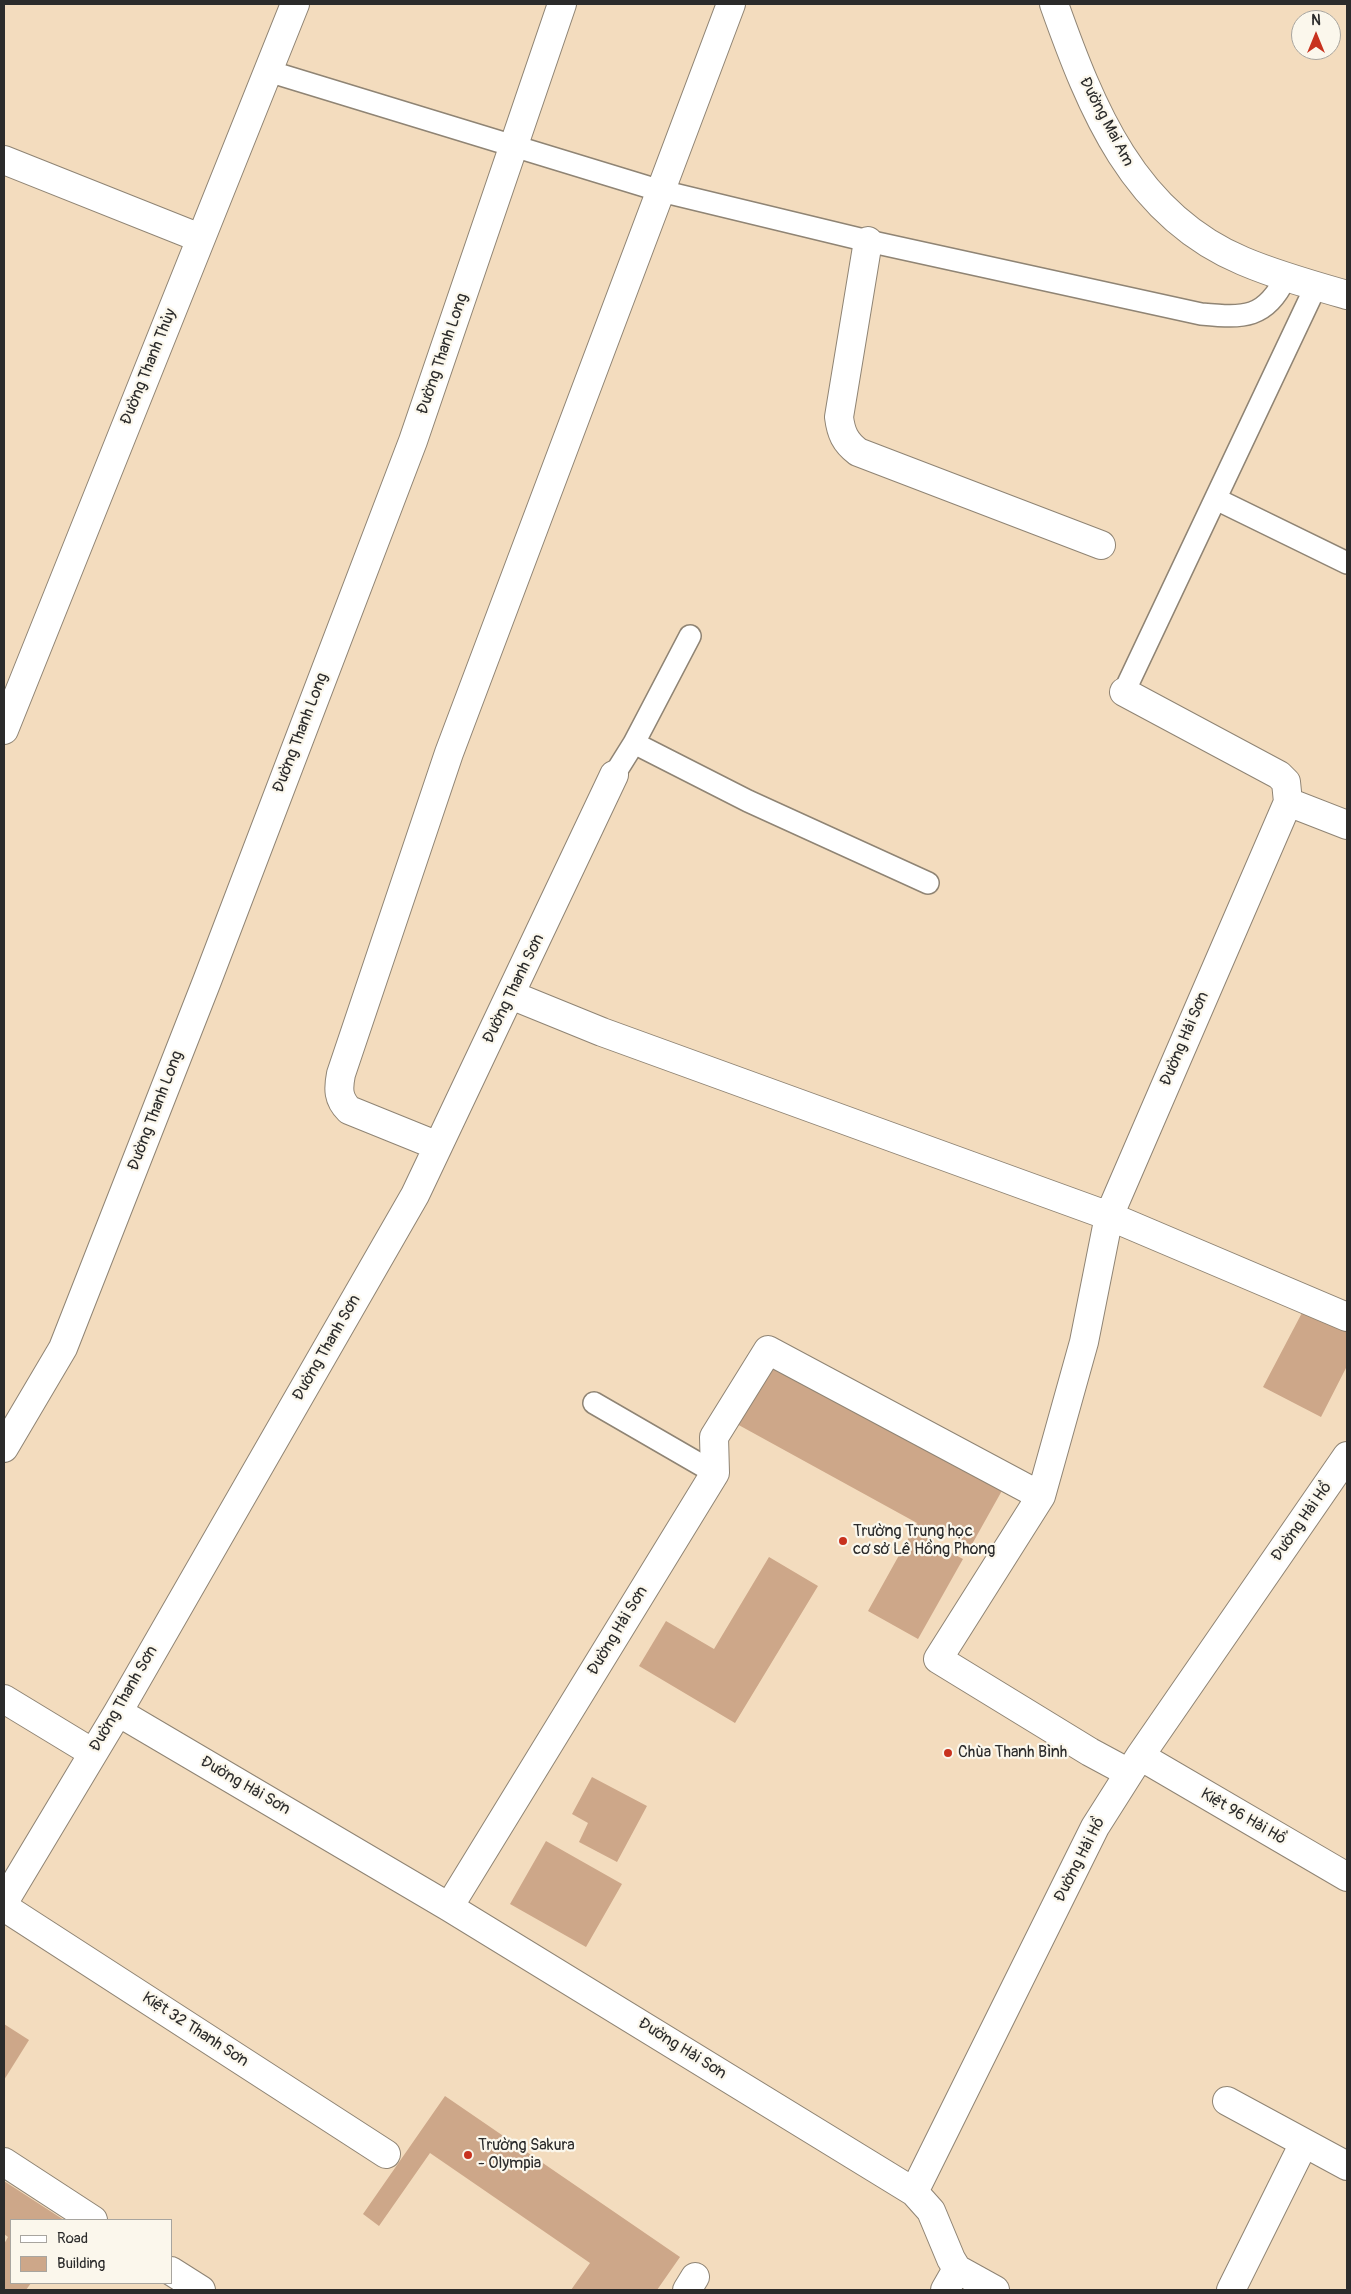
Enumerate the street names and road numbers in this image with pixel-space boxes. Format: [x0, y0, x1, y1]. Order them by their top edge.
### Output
street label: Đường Mai Am [1074, 74, 1138, 170]
street label: Đường Thanh Long [413, 291, 473, 417]
street label: Đường Thanh Thủy [117, 306, 181, 428]
street label: Đường Thanh Long [269, 670, 333, 796]
street label: Đường Thanh Sơn [479, 931, 549, 1047]
street label: Đường Hải Sơn [1157, 989, 1213, 1089]
street label: Đường Thanh Long [124, 1048, 188, 1174]
street label: Đường Thanh Sơn [289, 1292, 365, 1404]
street label: Đường Hải Hồ [1268, 1479, 1336, 1565]
street label: Đường Hải Sơn [584, 1583, 652, 1679]
street label: Đường Thanh Sơn [86, 1643, 162, 1755]
street label: Đường Hải Sơn [197, 1753, 293, 1819]
street label: Kiệt 96 Hải Hồ [1197, 1785, 1289, 1849]
street label: Đường Hải Hồ [1051, 1815, 1109, 1905]
street label: Kiệt 32 Thanh Sơn [138, 1989, 252, 2071]
street label: Đường Hải Sơn [634, 2014, 730, 2084]

